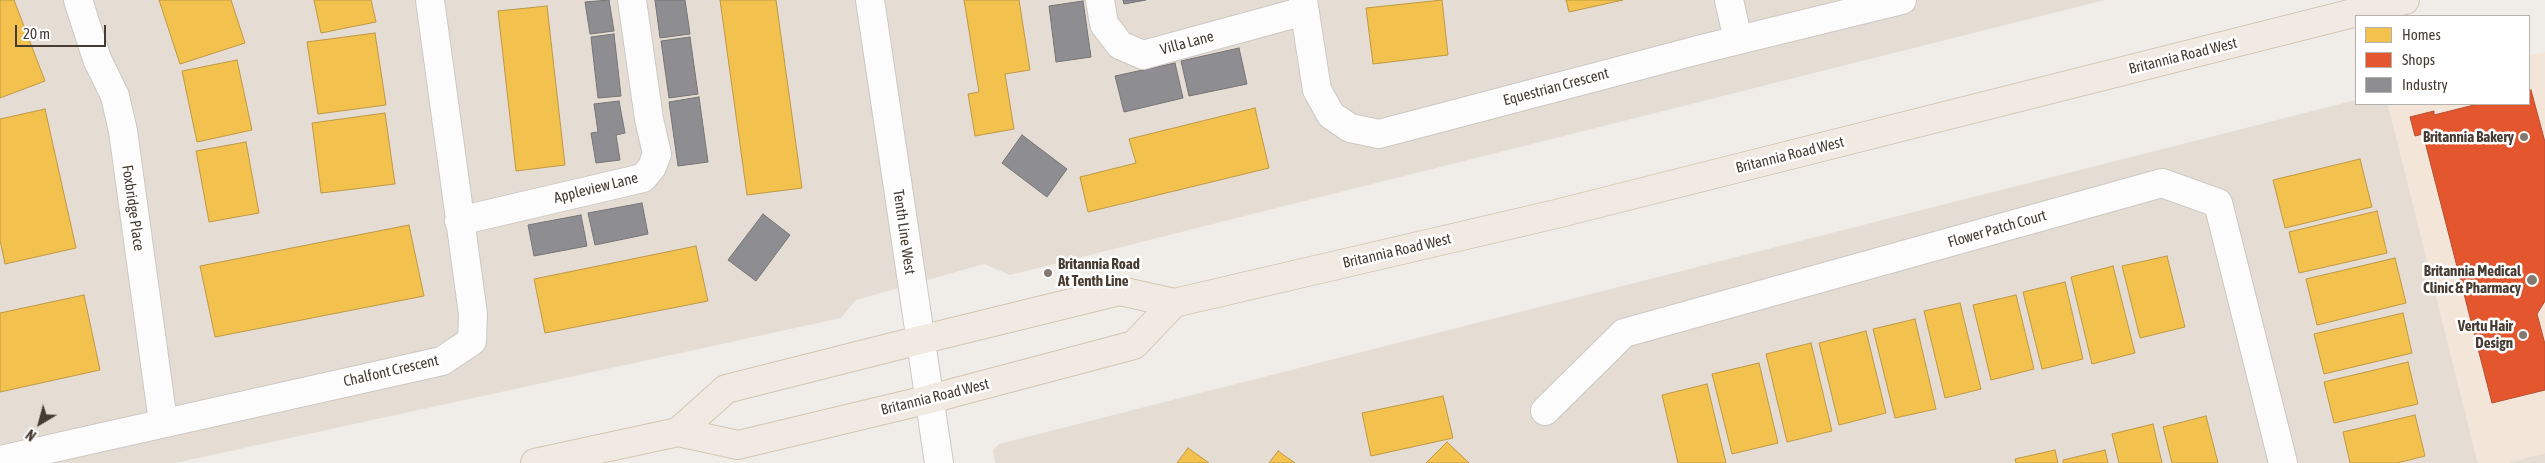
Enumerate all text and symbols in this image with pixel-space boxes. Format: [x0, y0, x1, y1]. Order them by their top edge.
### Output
scale bar [18, 15, 109, 47]
legend [2355, 15, 2530, 105]
text: 20 m [23, 25, 50, 42]
text: Homes [2402, 26, 2441, 43]
street label: Villa Lane [1158, 27, 1216, 59]
street label: Britannia Road West [2127, 34, 2239, 78]
text: Shops [2402, 51, 2435, 68]
street label: Equestrian Crescent [1501, 64, 1611, 110]
text: Industry [2402, 76, 2448, 93]
place label: Britannia Bakery [2423, 128, 2514, 146]
marker: Britannia Bakery [2518, 131, 2530, 143]
street label: Britannia Road West [1734, 133, 1846, 177]
street label: Foxbridge Place [118, 164, 148, 252]
street label: Appleview Lane [552, 169, 640, 207]
street label: Tenth Line West [889, 188, 919, 276]
street label: Flower Patch Court [1946, 206, 2048, 252]
street label: Britannia Road West [1341, 230, 1453, 272]
place label: Britannia Road At Tenth Line [1058, 255, 1140, 290]
place label: Britannia Medical Clinic & Pharmacy [2423, 262, 2521, 297]
marker: Britannia Road At Tenth Line [1042, 267, 1054, 279]
marker: Britannia Medical Clinic & Pharmacy [2525, 273, 2539, 287]
place label: Vertu Hair Design [2458, 317, 2513, 352]
marker: Vertu Hair Design [2517, 329, 2529, 341]
street label: Chalfont Crescent [342, 351, 440, 391]
street label: Britannia Road West [879, 375, 991, 419]
north arrow [15, 398, 65, 448]
text: N [23, 426, 39, 444]

